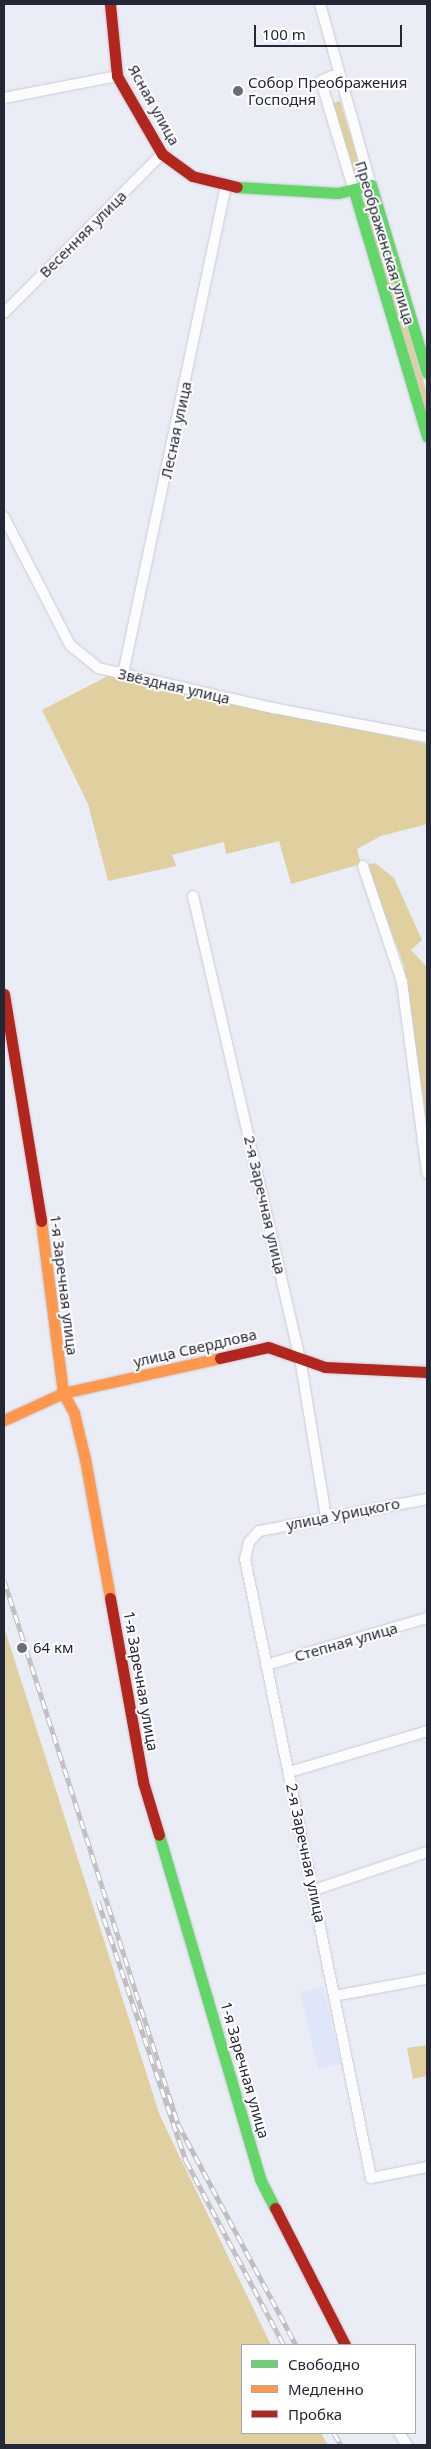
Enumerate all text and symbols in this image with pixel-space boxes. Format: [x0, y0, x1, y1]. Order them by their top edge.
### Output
scale bar [256, 15, 404, 47]
text: 100 m [262, 24, 306, 44]
street label: Ясная улица [124, 61, 184, 149]
place label: Собор Преображения Господня [248, 73, 407, 108]
marker: Собор Преображения Господня [232, 85, 244, 97]
street label: Преображенская улица [351, 159, 419, 327]
street label: Весенняя улица [36, 187, 130, 281]
street label: Лесная улица [157, 380, 195, 480]
street label: Звёздная улица [116, 664, 232, 708]
street label: 2-я Заречная улица [240, 1134, 290, 1276]
street label: 1-я Заречная улица [46, 1214, 82, 1356]
street label: улица Свердлова [132, 1325, 258, 1371]
street label: улица Урицкого [285, 1494, 401, 1534]
street label: 1-я Заречная улица [120, 1610, 162, 1752]
street label: Степная улица [292, 1619, 400, 1665]
place label: 64 км [33, 1639, 74, 1657]
marker: 64 км [15, 1641, 29, 1655]
street label: 2-я Заречная улица [282, 1782, 330, 1924]
street label: 1-я Заречная улица [217, 1999, 273, 2141]
legend [241, 2344, 416, 2434]
text: Свободно [288, 2354, 360, 2374]
text: Медленно [288, 2379, 364, 2399]
text: Пробка [288, 2404, 342, 2424]

